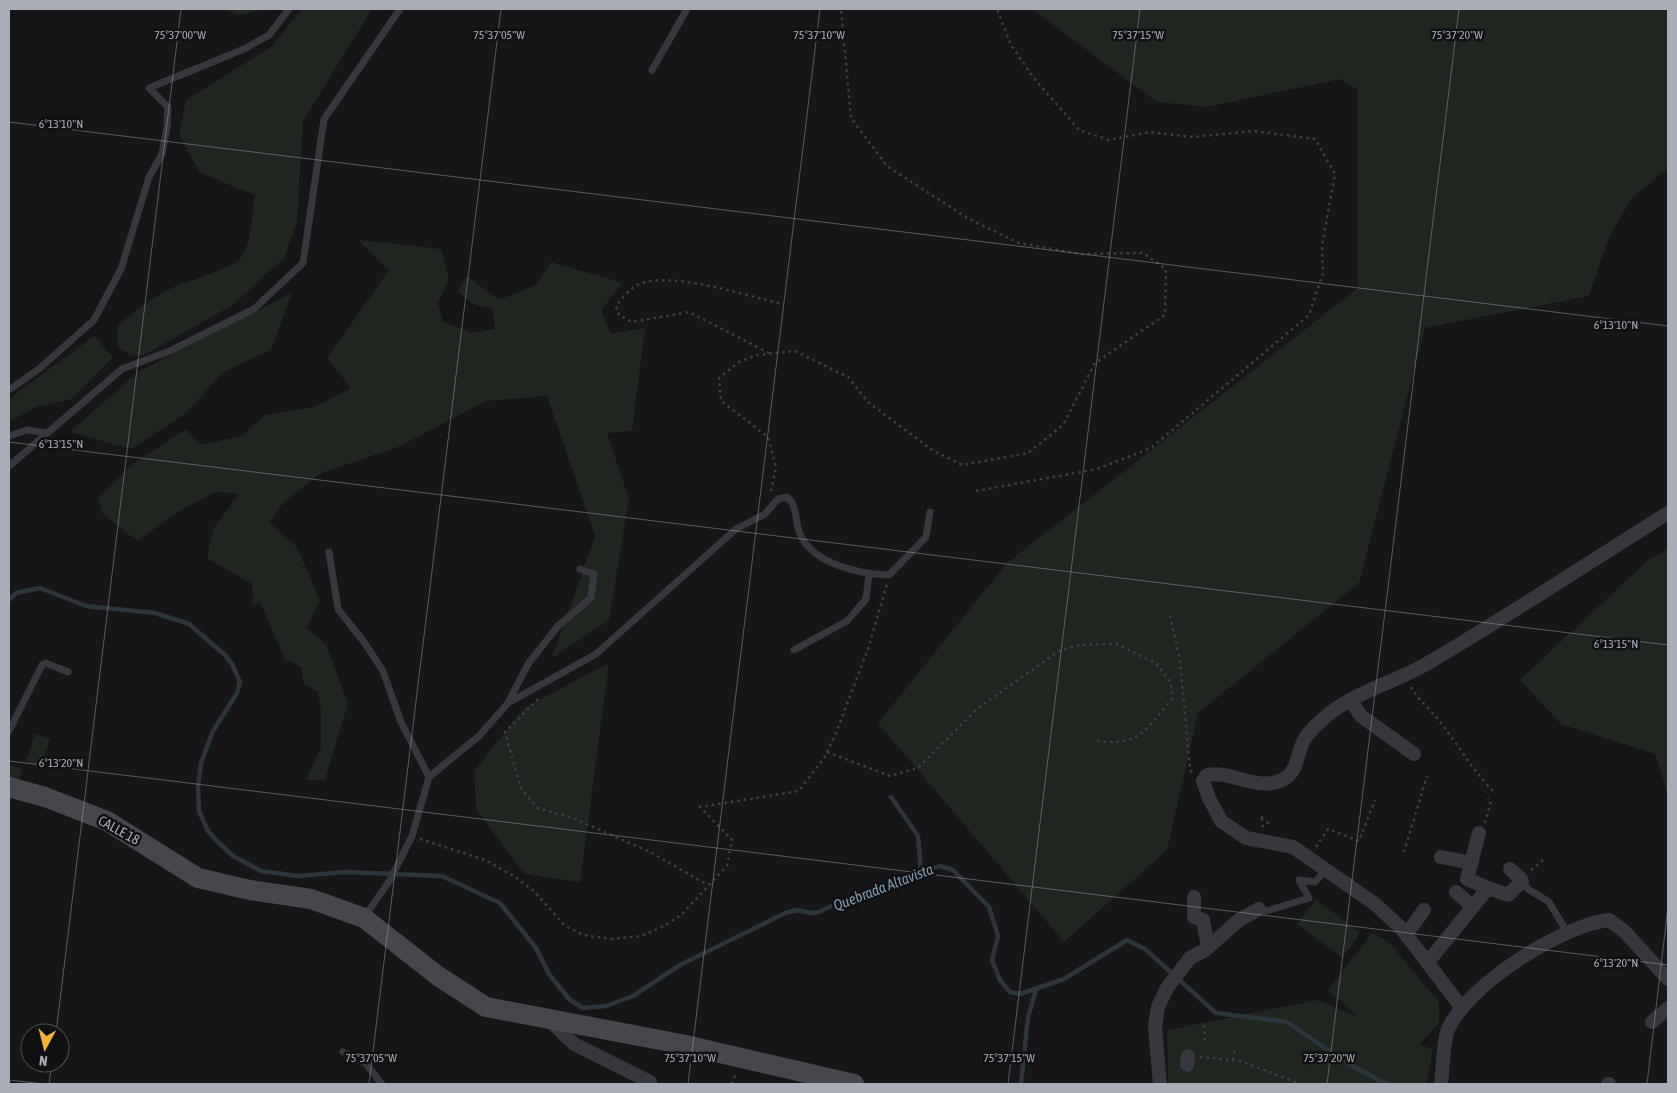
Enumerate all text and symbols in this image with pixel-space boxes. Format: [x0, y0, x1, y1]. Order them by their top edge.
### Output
text: 75°37'00"W [154, 28, 206, 42]
text: 75°37'05"W [473, 28, 525, 42]
text: 75°37'10"W [793, 28, 845, 42]
text: 75°37'15"W [1112, 28, 1164, 42]
text: 75°37'20"W [1431, 28, 1483, 42]
text: 6°13'10"N [39, 117, 83, 131]
text: 6°13'10"N [1594, 318, 1638, 332]
text: 6°13'15"N [39, 437, 83, 451]
text: 6°13'15"N [1594, 637, 1638, 651]
text: 6°13'20"N [39, 756, 83, 770]
street label: CALLE 18 [95, 812, 143, 848]
water label: Quebrada Altavista [831, 860, 935, 914]
text: 6°13'20"N [1594, 956, 1638, 970]
north arrow [20, 1023, 70, 1073]
text: 75°37'05"W [345, 1051, 397, 1065]
text: 75°37'10"W [664, 1051, 716, 1065]
text: 75°37'15"W [983, 1051, 1035, 1065]
text: 75°37'20"W [1303, 1051, 1355, 1065]
text: N [38, 1052, 48, 1069]

